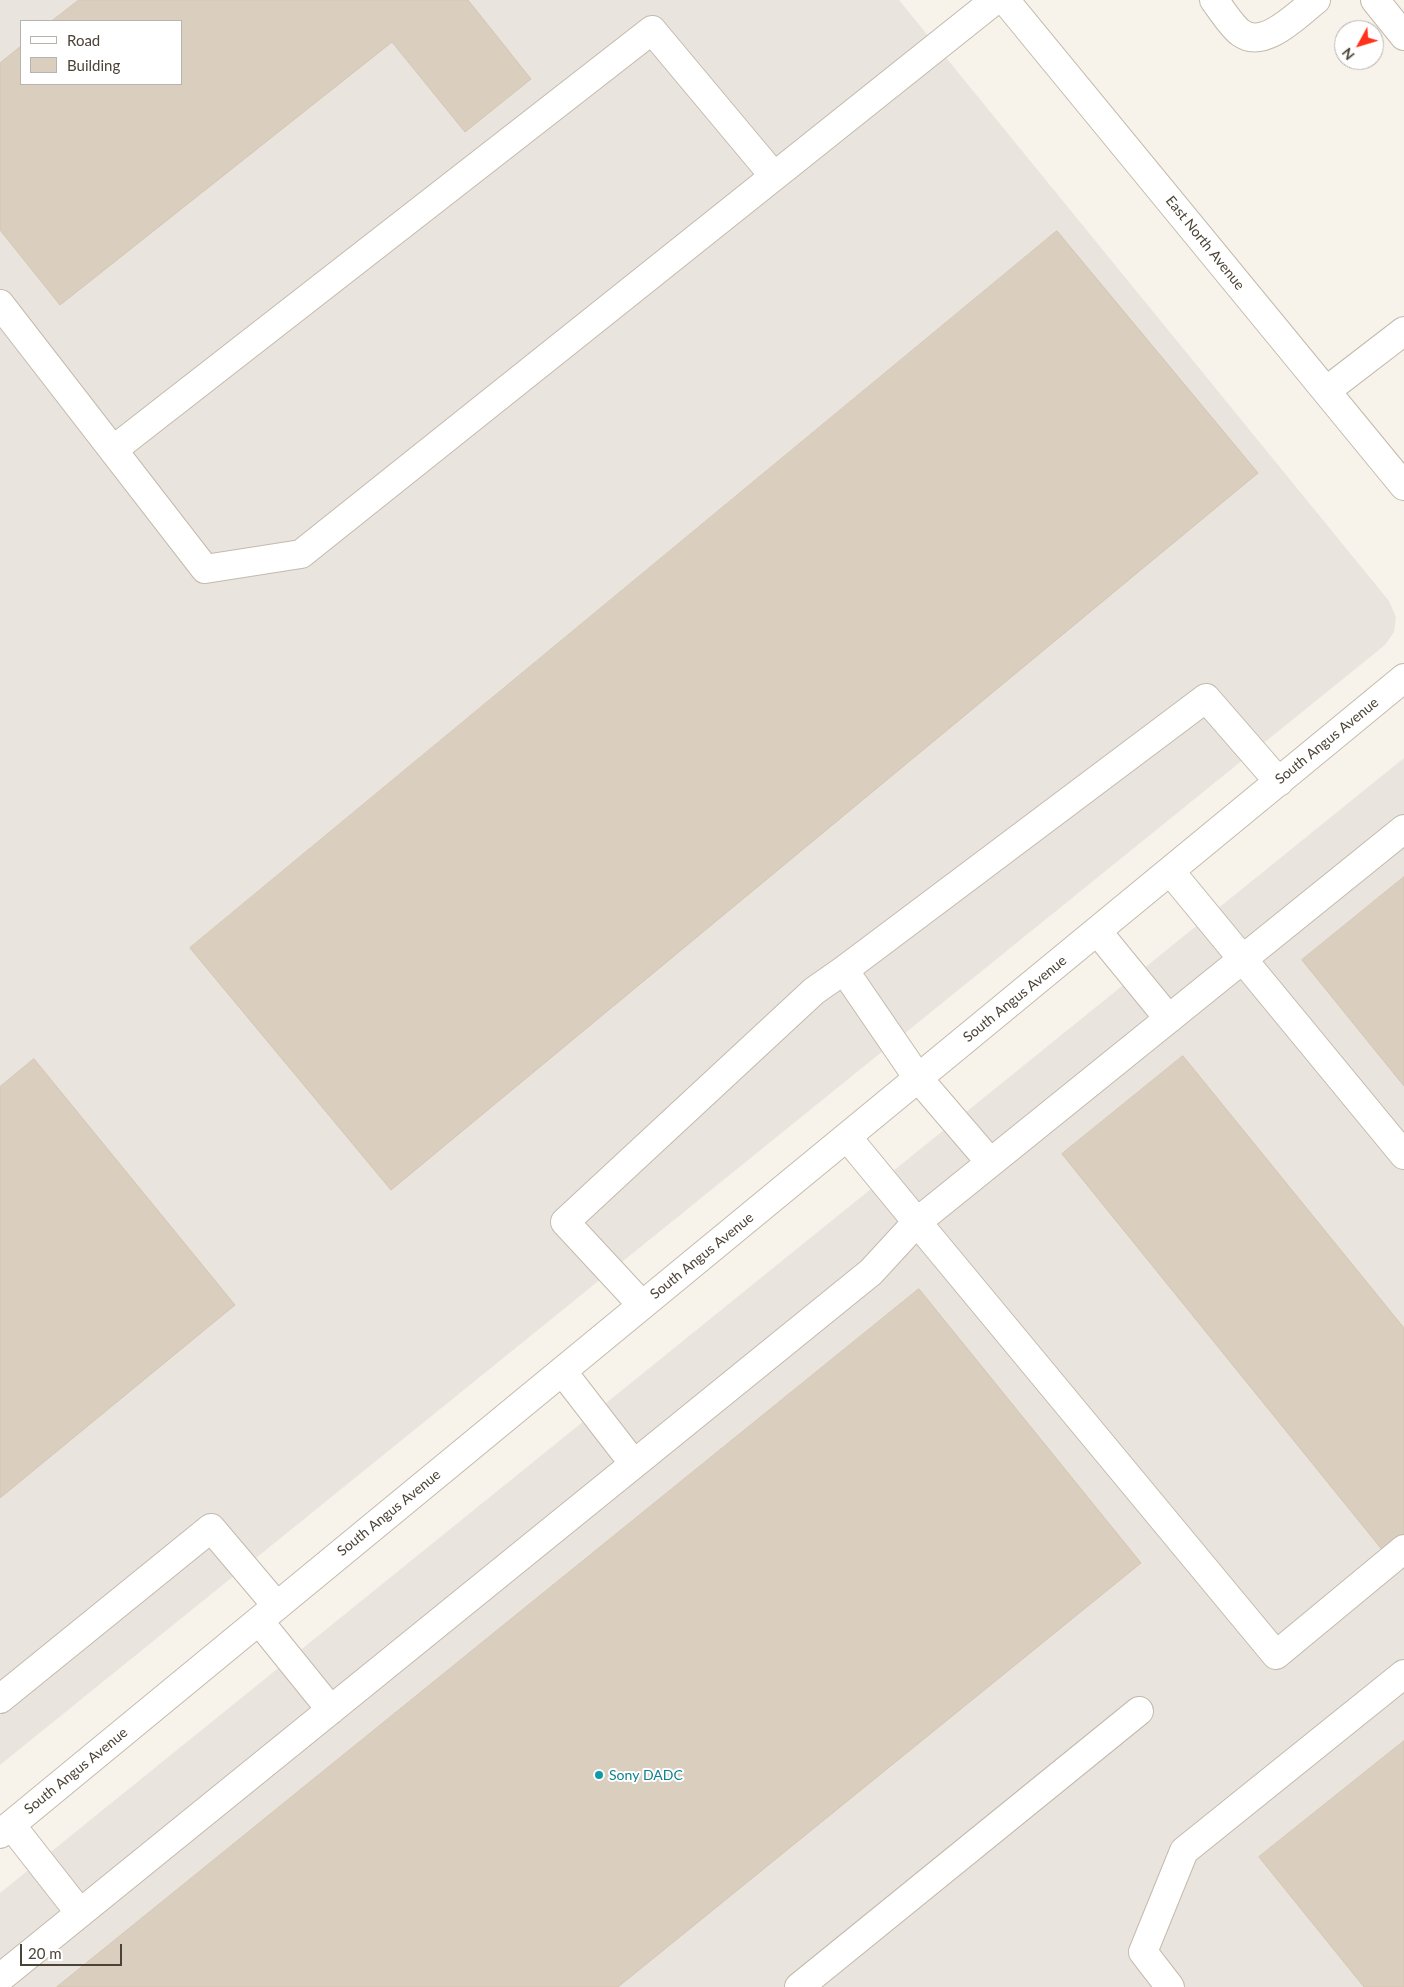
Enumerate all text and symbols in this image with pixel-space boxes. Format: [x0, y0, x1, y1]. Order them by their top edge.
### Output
legend [20, 20, 182, 85]
north arrow [1334, 20, 1384, 70]
text: Road [67, 31, 100, 49]
text: N [1338, 45, 1358, 64]
text: Building [67, 56, 120, 74]
street label: East North Avenue [1162, 193, 1248, 293]
street label: South Angus Avenue [1272, 694, 1382, 788]
street label: South Angus Avenue [960, 952, 1070, 1046]
street label: South Angus Avenue [647, 1209, 757, 1303]
street label: South Angus Avenue [334, 1466, 444, 1560]
street label: South Angus Avenue [21, 1724, 131, 1818]
place label: Sony DADC [609, 1767, 683, 1783]
marker: Sony DADC [593, 1769, 605, 1781]
scale bar [22, 1934, 125, 1966]
text: 20 m [28, 1944, 62, 1962]

